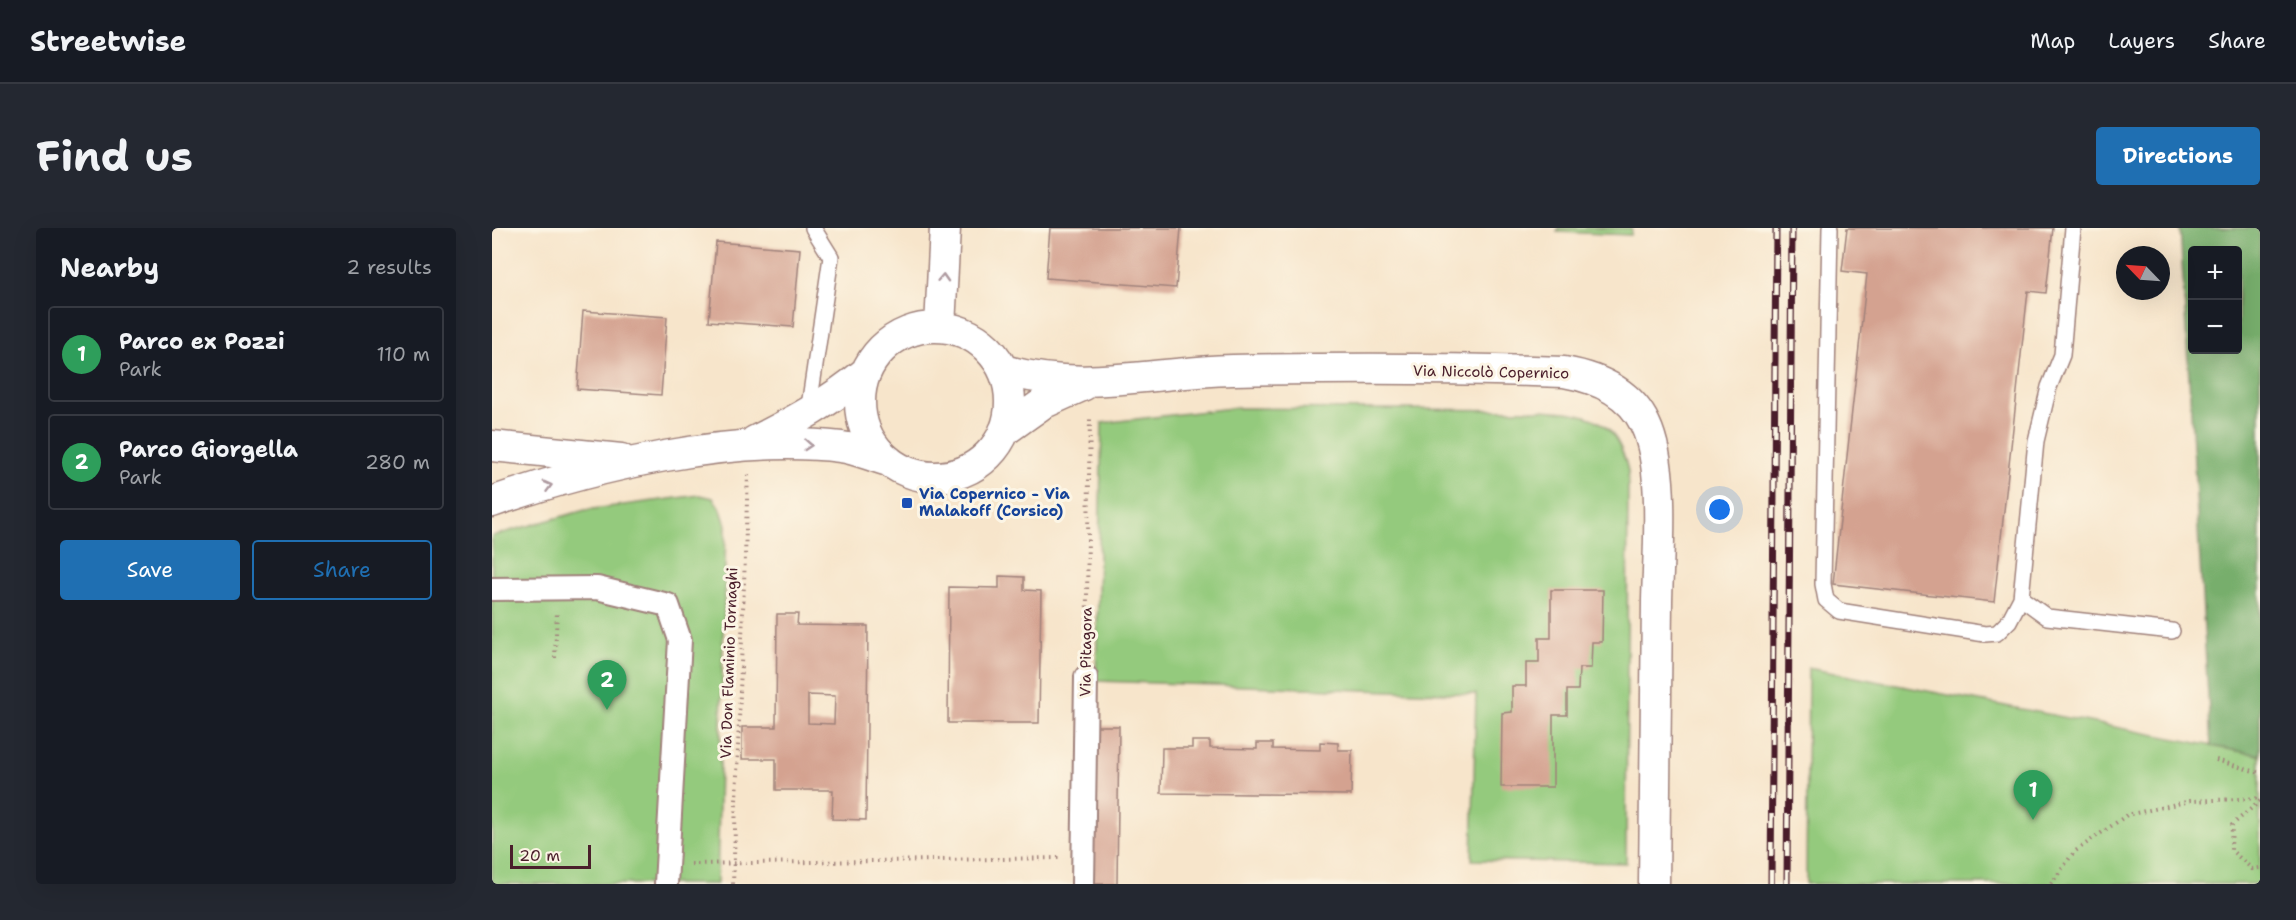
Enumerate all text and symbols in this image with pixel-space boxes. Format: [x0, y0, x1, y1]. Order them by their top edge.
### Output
text: Streetwise [30, 22, 186, 60]
text: Map [2030, 27, 2075, 55]
text: Layers [2108, 27, 2175, 55]
text: Share [2208, 27, 2266, 55]
button: Directions [2096, 127, 2260, 185]
text: Find us [36, 128, 193, 184]
north arrow [2116, 246, 2170, 300]
map controls [2188, 246, 2242, 354]
button: + [2188, 246, 2242, 300]
text: Nearby [60, 250, 159, 285]
text: 2 results [346, 254, 432, 280]
one-way arrow [936, 273, 949, 282]
button: − [2188, 300, 2242, 354]
text: Parco ex Pozzi [119, 327, 285, 356]
text: 1 [77, 341, 86, 367]
text: 110 m [376, 341, 430, 367]
text: Park [119, 356, 162, 382]
street label: Via Niccolò Copernico [1413, 361, 1569, 383]
text: Parco Giorgella [119, 435, 298, 464]
one-way arrow [804, 438, 813, 451]
text: 2 [75, 449, 89, 475]
text: 280 m [365, 449, 430, 475]
text: Park [119, 464, 162, 490]
one-way arrow [543, 480, 553, 493]
place label: Via Copernico - Via Malakoff (Corsico) [919, 484, 1070, 521]
your location [1705, 495, 1734, 524]
marker: Via Copernico - Via Malakoff (Corsico) [900, 496, 914, 510]
button: Save [60, 540, 240, 600]
button: Share [252, 540, 432, 600]
street label: Via Don Flaminio Tornaghi [716, 567, 742, 759]
street label: Via Pitagora [1075, 606, 1097, 697]
pin: 2 [588, 660, 626, 710]
pin: 1 [2014, 770, 2052, 820]
scale bar [510, 842, 591, 870]
text: 20 m [519, 845, 560, 866]

